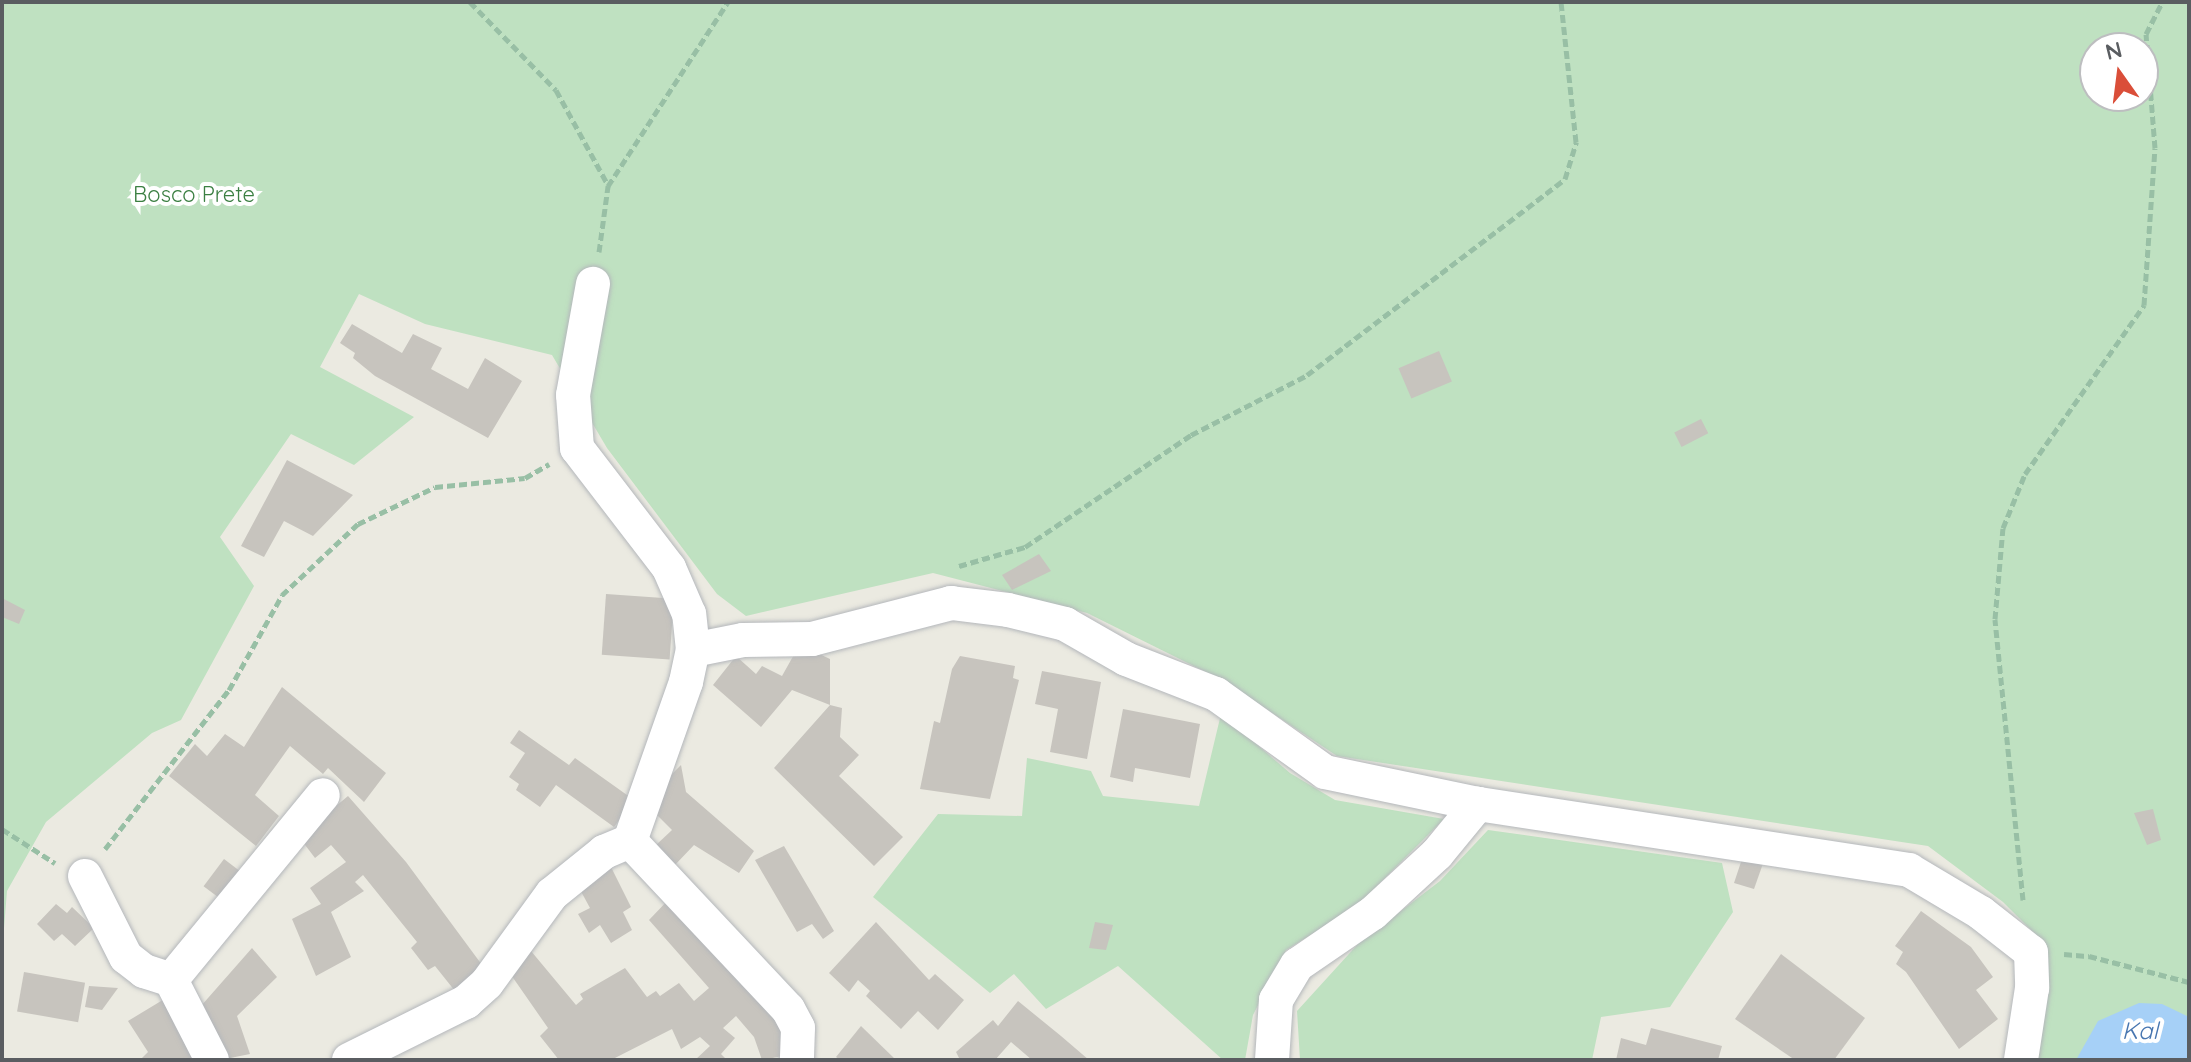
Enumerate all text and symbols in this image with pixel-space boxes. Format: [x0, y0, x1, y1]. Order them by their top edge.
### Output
north arrow [2079, 32, 2159, 112]
text: N [2102, 35, 2125, 66]
park label: Bosco Prete [133, 182, 255, 208]
water label: Kal [2122, 1017, 2158, 1045]

